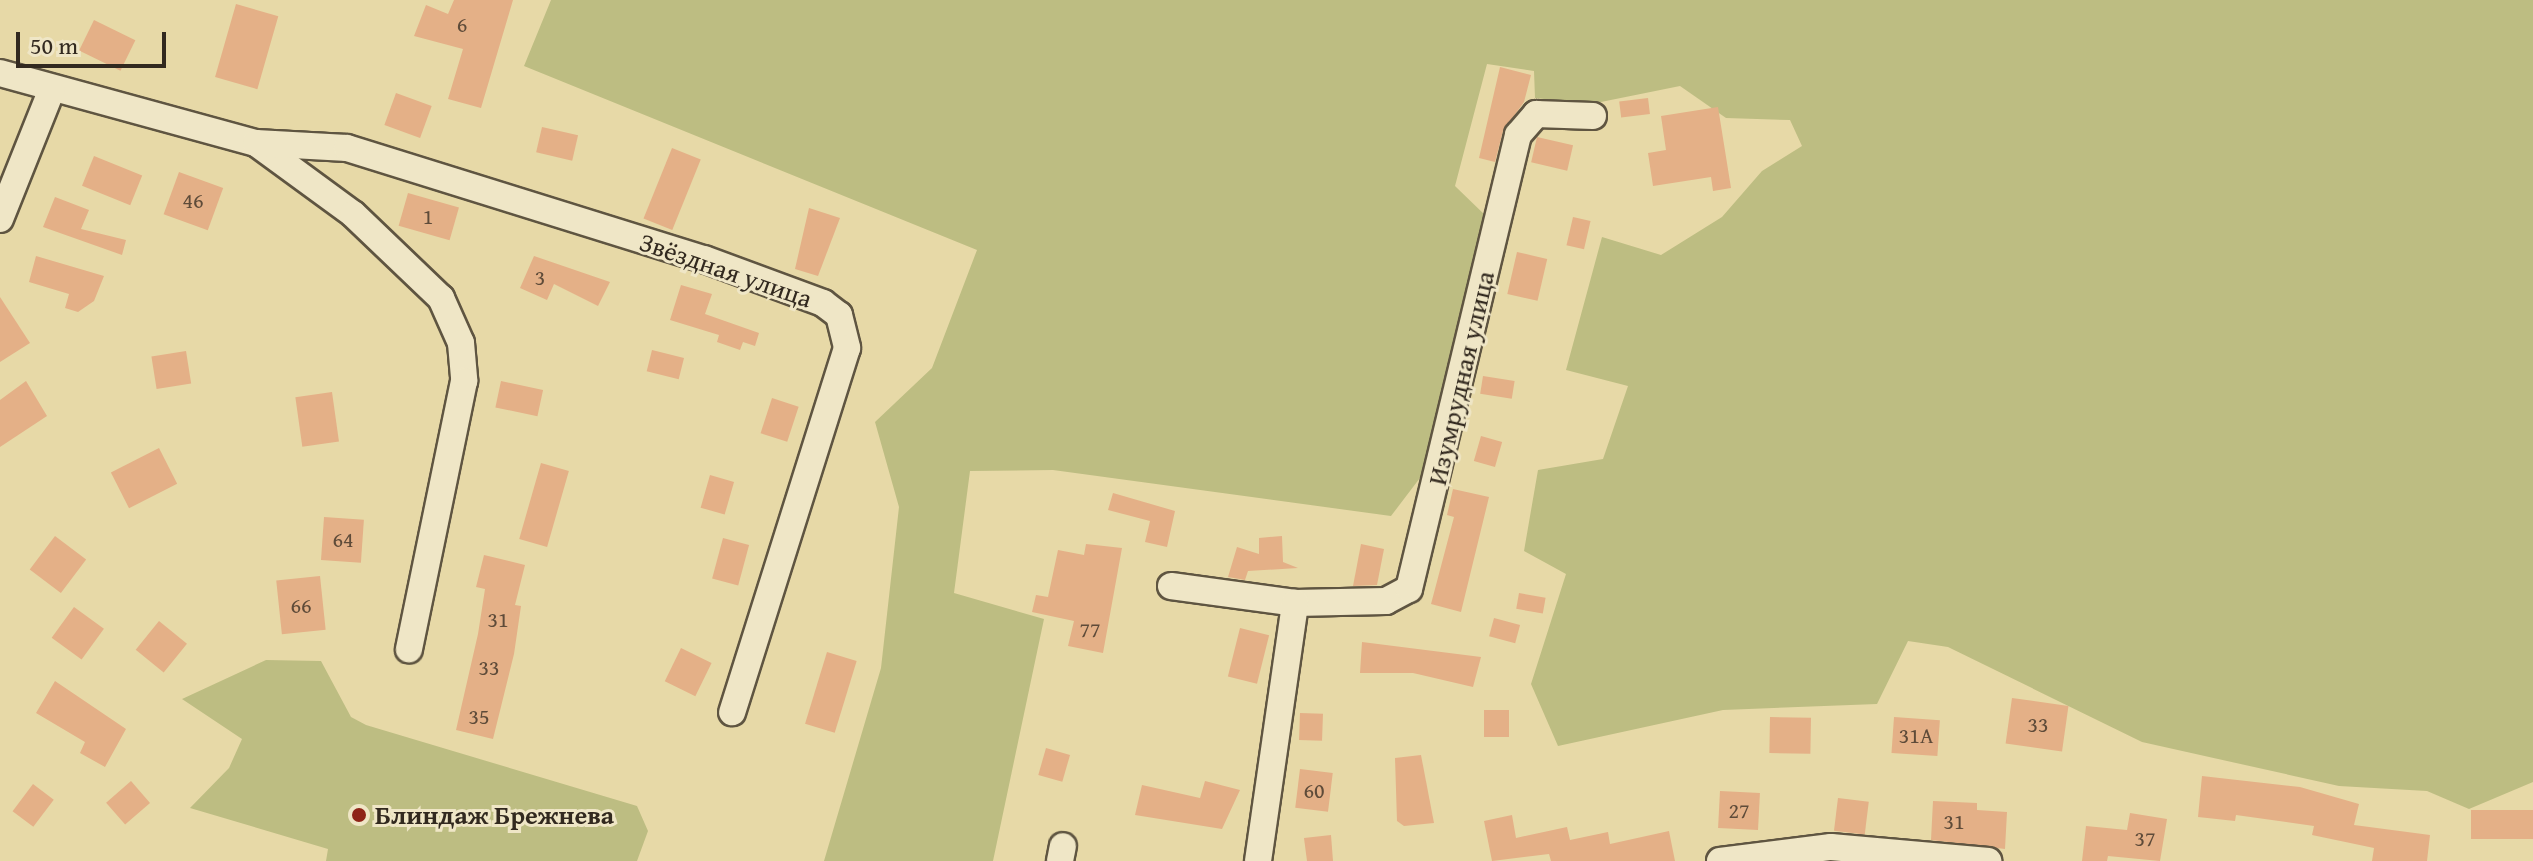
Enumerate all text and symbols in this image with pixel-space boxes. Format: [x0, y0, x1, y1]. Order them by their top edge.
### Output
house number: 6 [457, 12, 467, 38]
scale bar [20, 16, 170, 66]
text: 50 m [30, 28, 78, 63]
house number: 46 [182, 188, 204, 214]
house number: 1 [423, 204, 433, 230]
street label: Звёздная улица [636, 226, 816, 314]
house number: 3 [535, 265, 545, 291]
street label: Изумрудная улица [1421, 268, 1501, 488]
house number: 64 [332, 527, 354, 553]
house number: 66 [290, 593, 312, 619]
house number: 31 [487, 607, 509, 633]
house number: 77 [1079, 617, 1101, 643]
house number: 33 [478, 655, 500, 681]
house number: 35 [468, 704, 490, 730]
house number: 33 [2027, 712, 2049, 738]
house number: 31А [1899, 723, 1933, 749]
house number: 60 [1303, 778, 1325, 804]
house number: 27 [1728, 798, 1750, 824]
place label: Блиндаж Брежнева [375, 799, 614, 831]
marker: Блиндаж Брежнева [350, 806, 368, 824]
house number: 31 [1943, 809, 1965, 835]
house number: 37 [2134, 826, 2156, 852]

